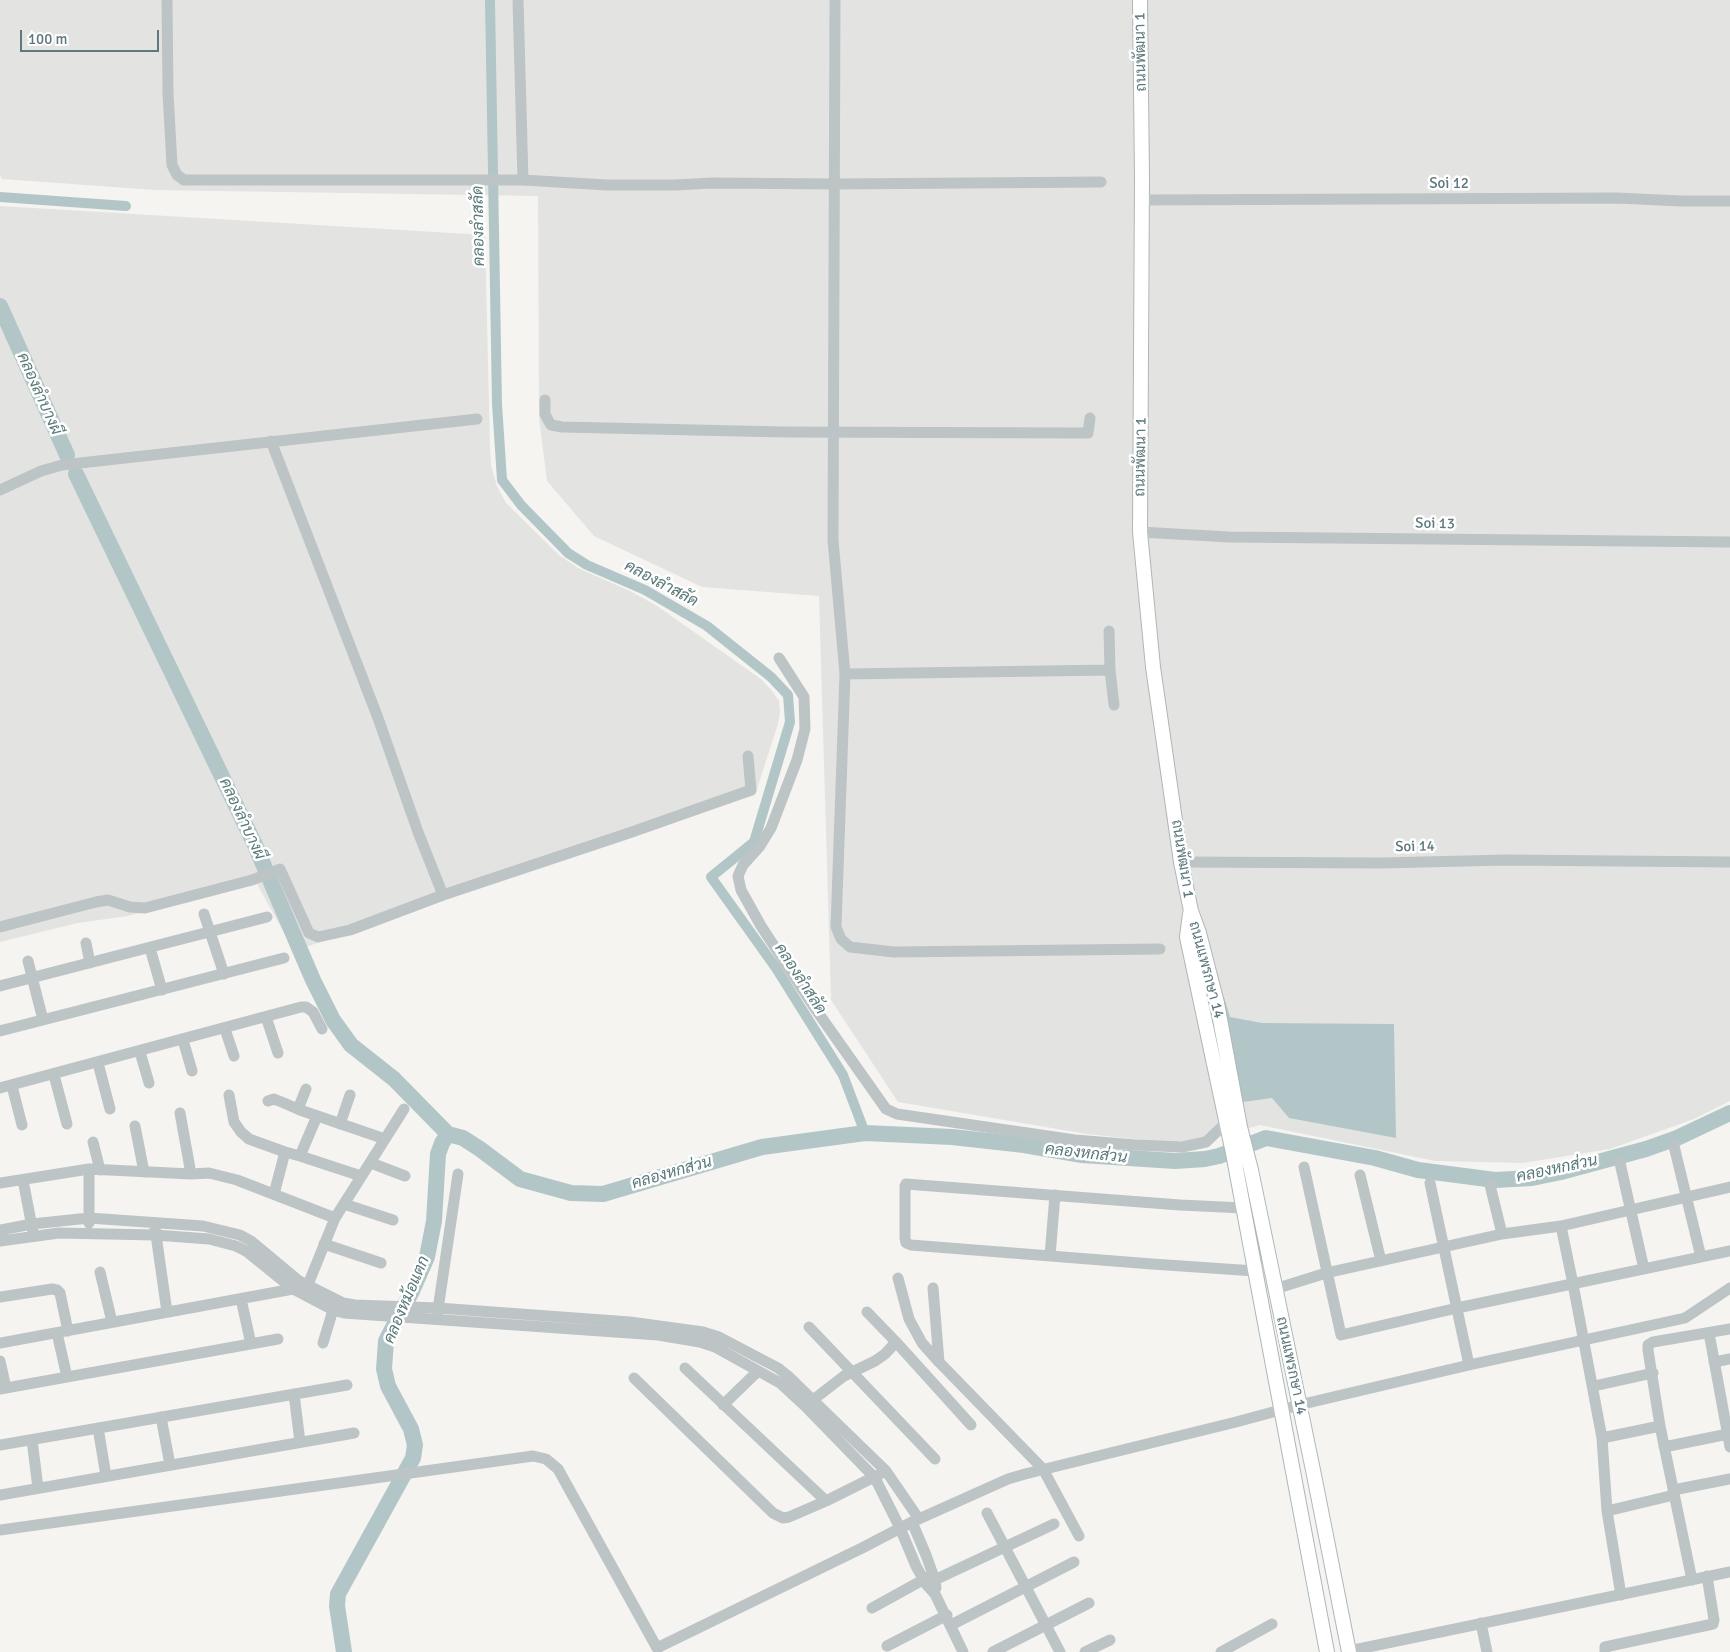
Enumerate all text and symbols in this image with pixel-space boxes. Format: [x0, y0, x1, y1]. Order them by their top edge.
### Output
street label: ถนนพัฒนา 1 [1131, 12, 1151, 92]
scale bar [22, 20, 161, 52]
text: 100 m [28, 30, 68, 48]
street label: Soi 12 [1429, 175, 1469, 193]
water label: คลองลำสลัด [469, 186, 489, 266]
water label: คลองลำบางผี [12, 350, 66, 438]
street label: ถนนพัฒนา 1 [1131, 417, 1151, 497]
street label: Soi 13 [1415, 515, 1455, 533]
water label: คลองลำสลัด [621, 557, 701, 611]
water label: คลองลำบางผี [215, 775, 269, 863]
street label: ถนนพัฒนา 1 [1167, 818, 1197, 900]
street label: Soi 14 [1395, 838, 1435, 856]
street label: ถนนแพรกษา 14 [1184, 919, 1228, 1021]
water label: คลองลำสลัด [770, 940, 830, 1018]
water label: คลองหกส่วน [1044, 1140, 1128, 1168]
water label: คลองหกส่วน [1515, 1151, 1599, 1187]
water label: คลองหกส่วน [630, 1152, 714, 1194]
water label: คลองหม้อแตก [380, 1253, 434, 1347]
street label: ถนนแพรกษา 14 [1272, 1315, 1310, 1417]

